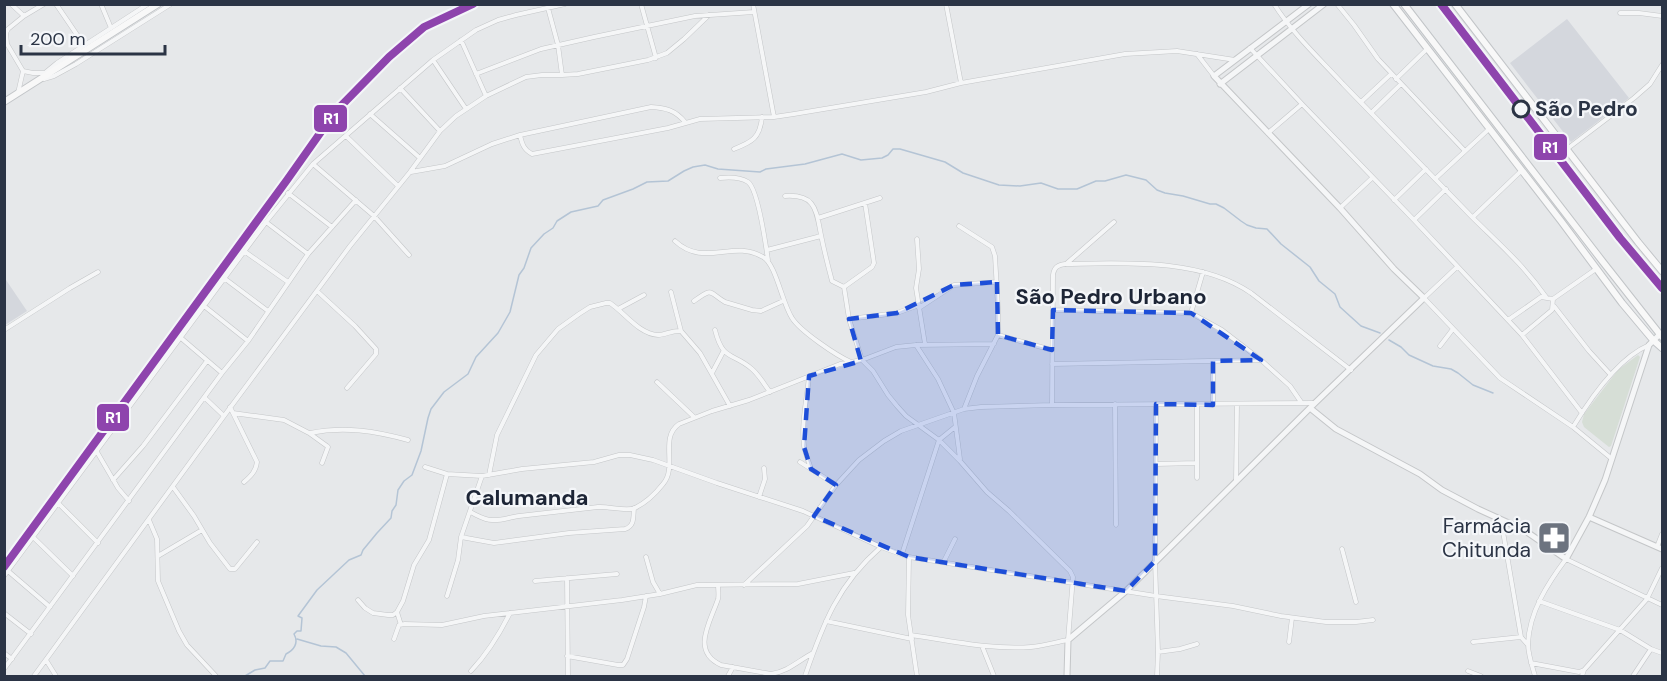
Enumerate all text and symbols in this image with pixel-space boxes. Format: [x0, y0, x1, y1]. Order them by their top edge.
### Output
scale bar [21, 18, 165, 56]
text: 200 m [30, 27, 86, 51]
place label: São Pedro [1535, 95, 1638, 123]
marker: São Pedro [1512, 100, 1530, 118]
line badge: R1 [313, 104, 348, 133]
text: R1 [323, 108, 339, 129]
line badge: R1 [1533, 133, 1568, 161]
text: R1 [1542, 137, 1558, 158]
district label: São Pedro Urbano [1015, 282, 1207, 311]
line badge: R1 [96, 403, 130, 432]
text: R1 [105, 407, 121, 428]
district label: Calumanda [465, 483, 589, 512]
place label: Farmácia Chitunda [1442, 512, 1531, 564]
pharmacy icon: Farmácia Chitunda [1536, 520, 1572, 556]

